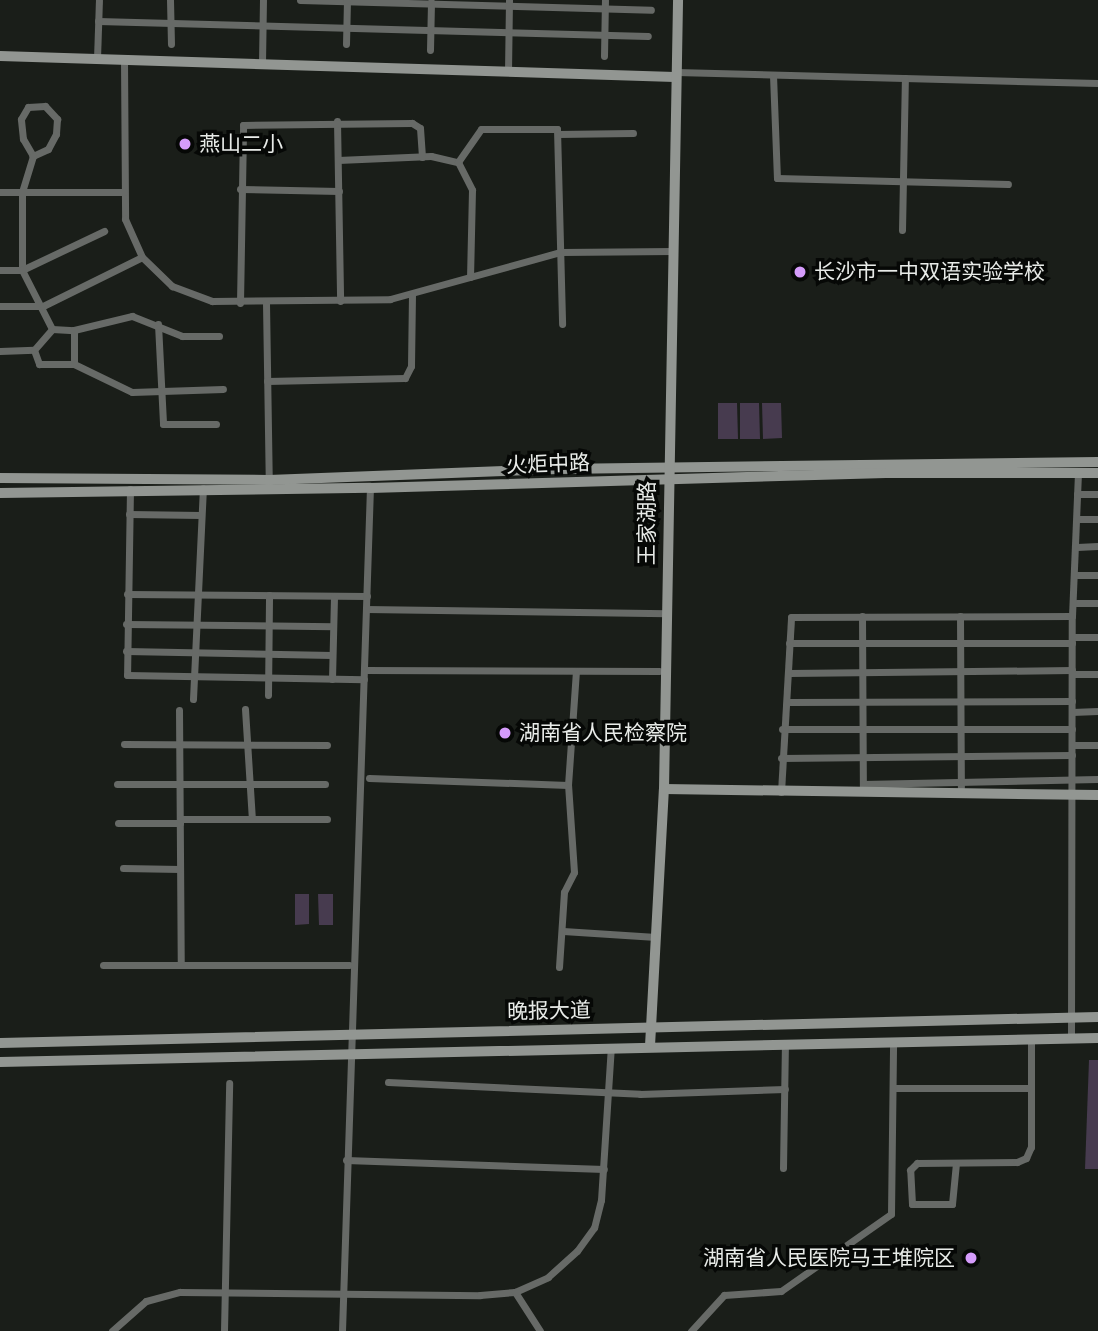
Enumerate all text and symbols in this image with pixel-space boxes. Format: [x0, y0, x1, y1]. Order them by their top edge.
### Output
place label: 燕山二小 [199, 131, 283, 157]
marker: 燕山二小 [177, 136, 193, 152]
place label: 长沙市一中双语实验学校 [814, 259, 1045, 285]
marker: 长沙市一中双语实验学校 [792, 264, 808, 280]
street label: 火炬中路 [506, 450, 590, 478]
street label: 王家湖路 [634, 481, 660, 565]
place label: 湖南省人民检察院 [519, 720, 687, 746]
marker: 湖南省人民检察院 [497, 725, 513, 741]
street label: 晚报大道 [507, 998, 591, 1024]
place label: 湖南省人民医院马王堆院区 [703, 1245, 955, 1271]
marker: 湖南省人民医院马王堆院区 [961, 1248, 981, 1268]

